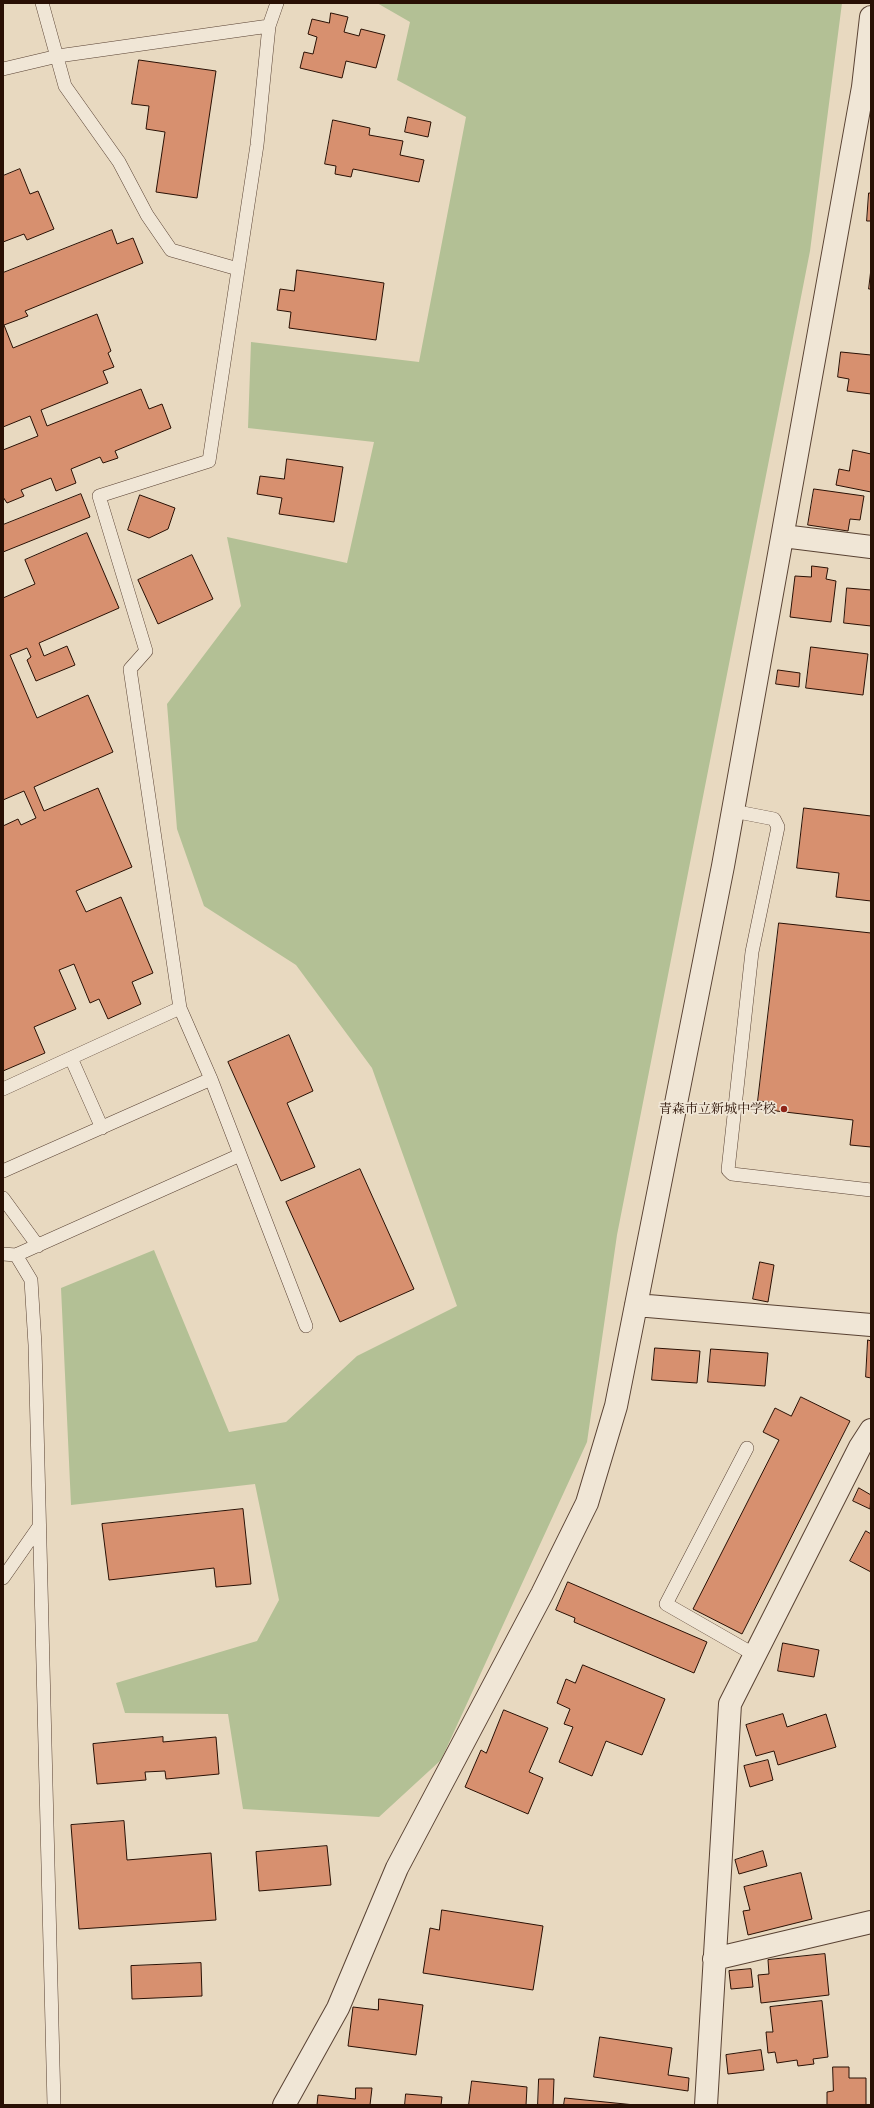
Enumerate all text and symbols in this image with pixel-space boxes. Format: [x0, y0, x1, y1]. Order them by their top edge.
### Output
place label: 青森市立新城中学校 [659, 1101, 776, 1117]
marker: 青森市立新城中学校 [779, 1104, 789, 1114]

